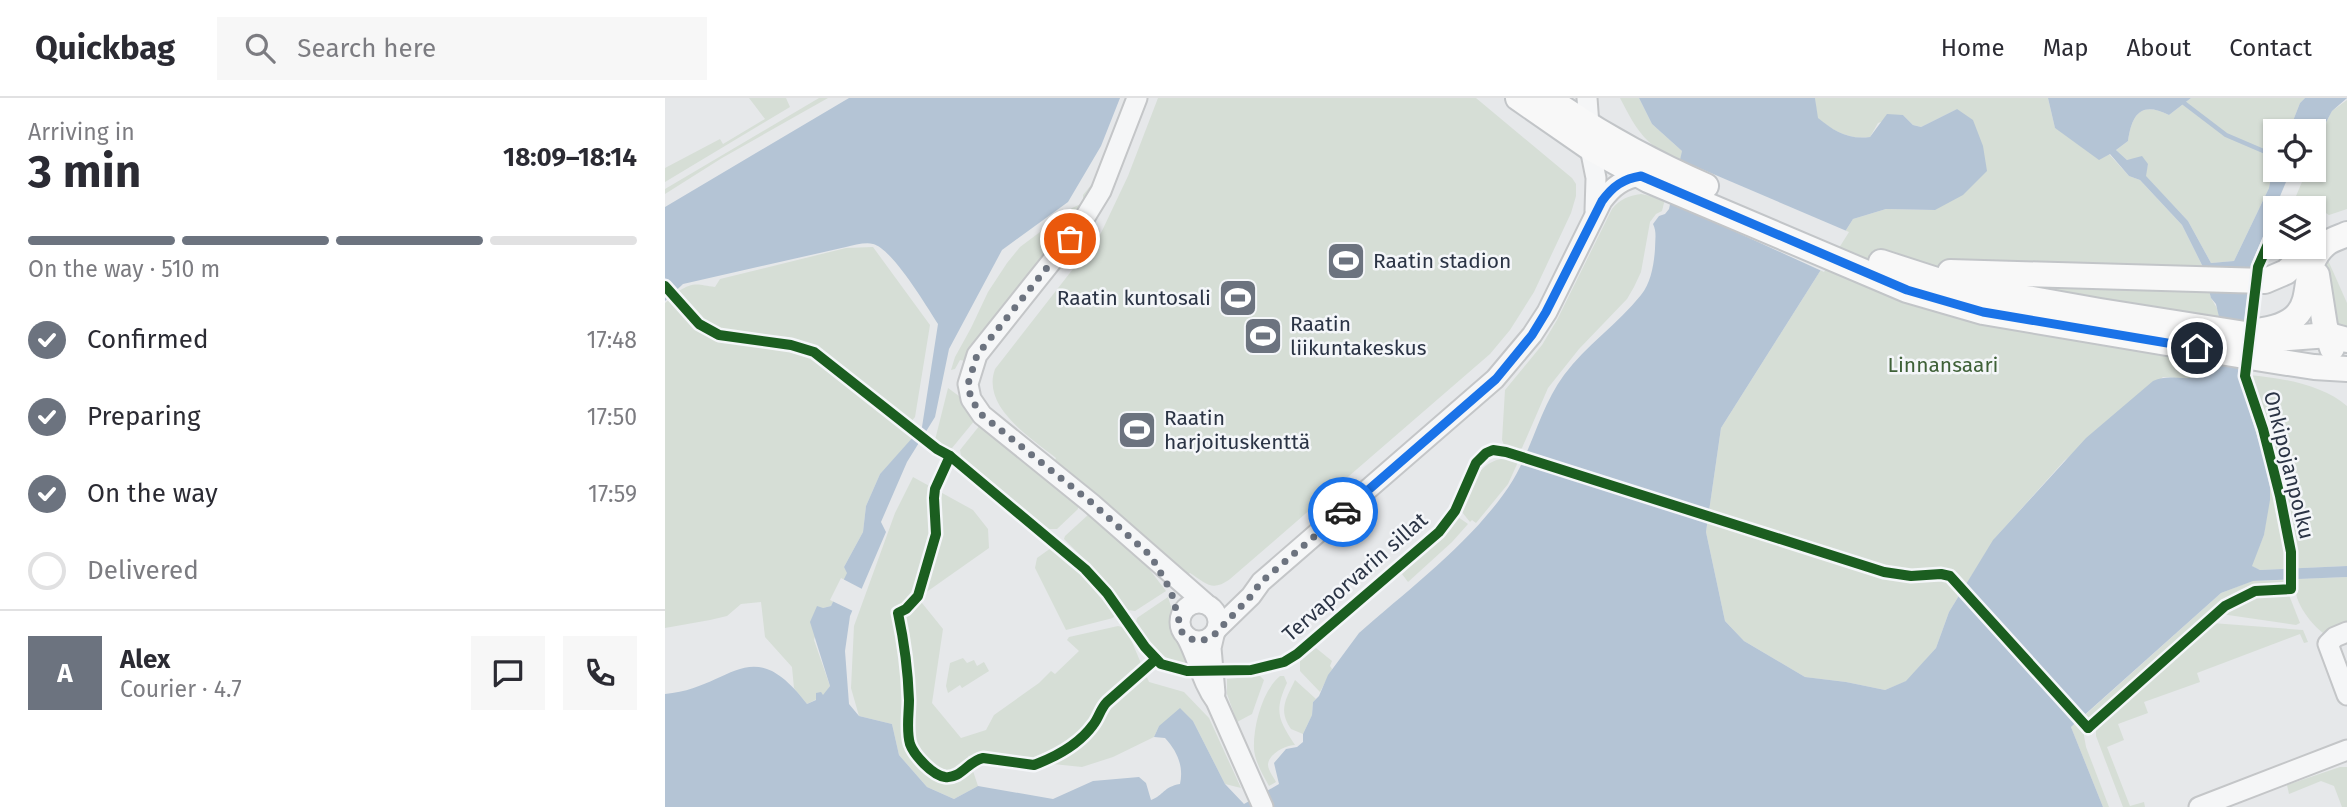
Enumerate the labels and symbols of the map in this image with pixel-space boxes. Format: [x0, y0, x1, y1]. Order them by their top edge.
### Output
pin [1040, 209, 1100, 269]
sports icon: Raatin stadion [1325, 240, 1367, 282]
place label: Raatin stadion [1373, 248, 1511, 274]
sports icon: Raatin kuntosali [1217, 277, 1259, 319]
place label: Raatin kuntosali [1057, 285, 1211, 311]
place label: Raatin liikuntakeskus [1290, 311, 1427, 361]
sports icon: Raatin liikuntakeskus [1242, 315, 1284, 357]
pin [2167, 318, 2227, 378]
park label: Linnansaari [1887, 352, 1999, 378]
street label: Onkipojanpolku [2258, 388, 2320, 542]
place label: Raatin harjoituskenttä [1164, 405, 1310, 455]
sports icon: Raatin harjoituskenttä [1116, 409, 1158, 451]
courier [1308, 477, 1378, 547]
street label: Tervaporvarin sillat [1277, 507, 1433, 647]

